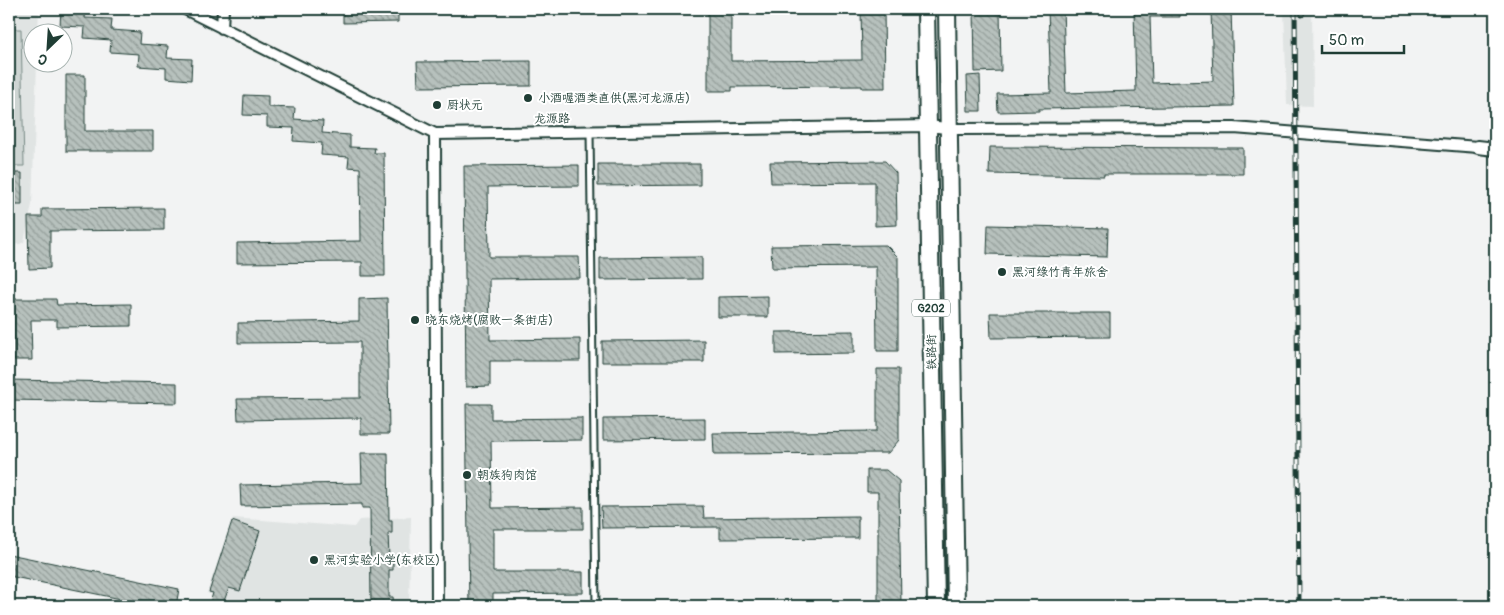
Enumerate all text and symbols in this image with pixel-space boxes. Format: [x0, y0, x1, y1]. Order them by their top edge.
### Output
north arrow [22, 22, 72, 72]
scale bar [1322, 22, 1404, 54]
text: 50 m [1329, 31, 1364, 50]
text: С [35, 50, 50, 69]
place label: 小酒喔酒类直供(黑河龙源店) [538, 91, 690, 106]
marker: 小酒喔酒类直供(黑河龙源店) [522, 92, 534, 104]
place label: 厨状元 [447, 98, 483, 113]
marker: 厨状元 [431, 99, 443, 111]
street label: 龙源路 [534, 111, 570, 127]
place label: 黑河绿竹青年旅舍 [1012, 265, 1108, 280]
marker: 黑河绿竹青年旅舍 [996, 266, 1008, 278]
road number: G202 [912, 300, 950, 316]
place label: 晓东烧烤(腐败一条街店) [425, 313, 553, 328]
marker: 晓东烧烤(腐败一条街店) [409, 314, 421, 326]
street label: 铁路街 [924, 334, 940, 370]
place label: 朝族狗肉馆 [477, 468, 537, 483]
marker: 朝族狗肉馆 [461, 469, 473, 481]
place label: 黑河实验小学(东校区) [324, 553, 440, 568]
marker: 黑河实验小学(东校区) [308, 554, 320, 566]

